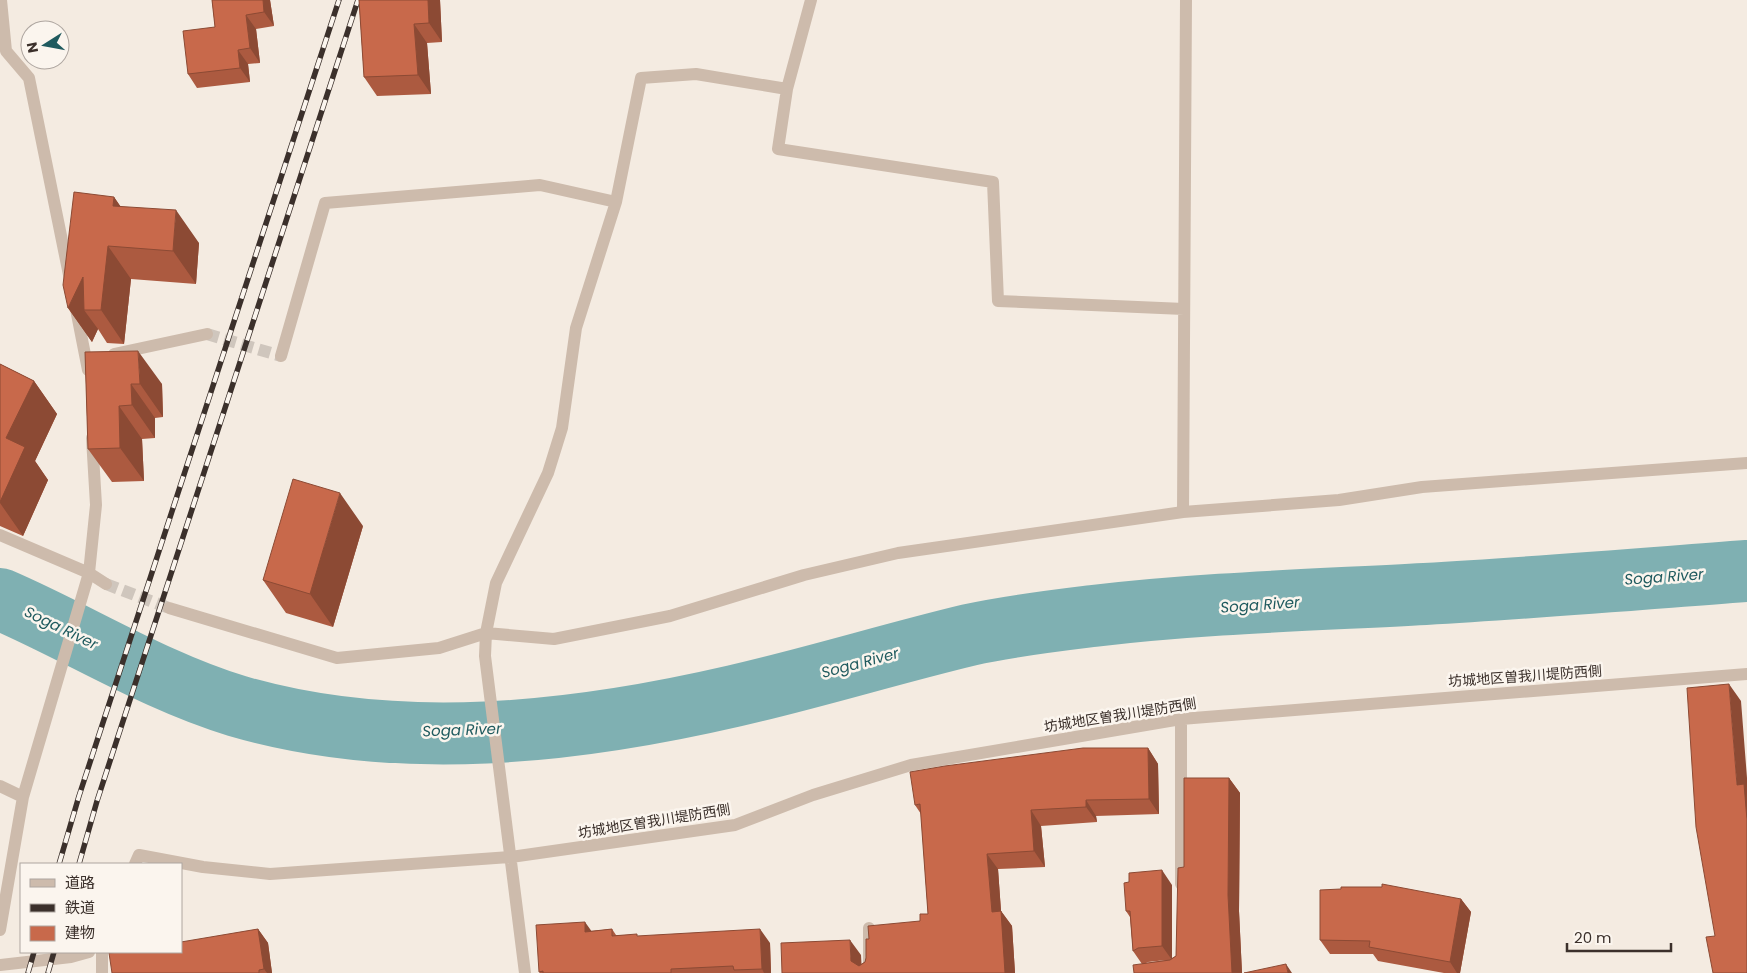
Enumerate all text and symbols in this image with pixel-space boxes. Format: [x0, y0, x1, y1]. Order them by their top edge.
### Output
north arrow [20, 20, 70, 70]
text: N [21, 40, 43, 55]
water label: Soga River [1624, 563, 1705, 590]
water label: Soga River [1220, 591, 1301, 618]
water label: Soga River [21, 601, 102, 655]
water label: Soga River [819, 642, 901, 683]
street label: 坊城地区曽我川堤防西側 [1447, 661, 1603, 691]
street label: 坊城地区曽我川堤防西側 [1042, 693, 1198, 737]
water label: Soga River [422, 718, 502, 741]
street label: 坊城地区曽我川堤防西側 [576, 799, 732, 843]
legend [20, 863, 182, 953]
text: 道路 [65, 872, 95, 893]
text: 鉄道 [65, 897, 95, 918]
scale bar [1567, 920, 1671, 952]
text: 建物 [65, 922, 95, 943]
text: 20 m [1574, 927, 1612, 948]

